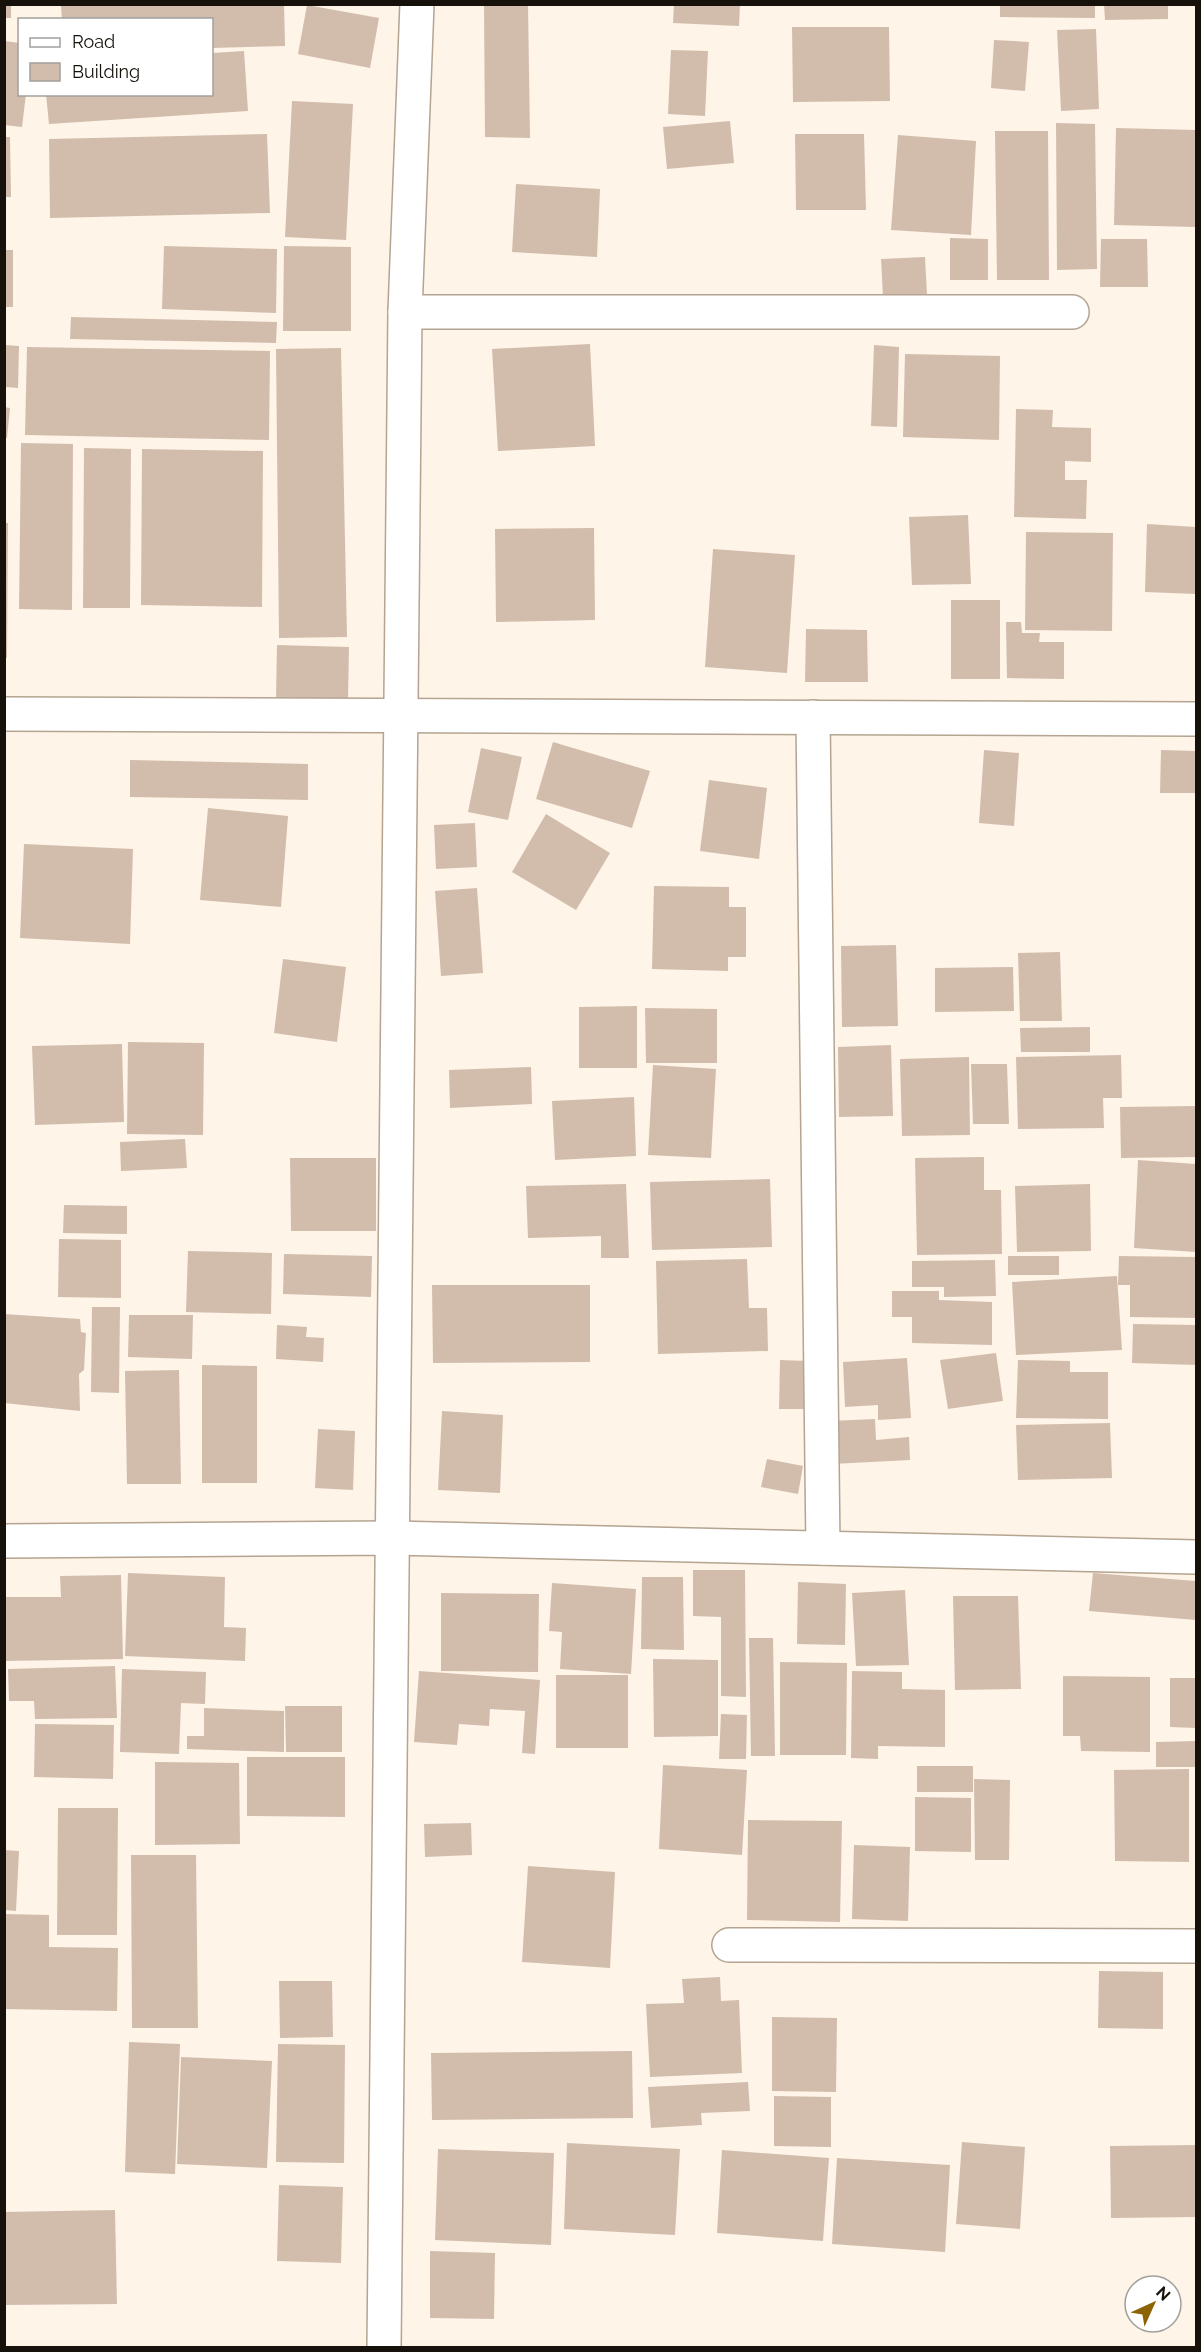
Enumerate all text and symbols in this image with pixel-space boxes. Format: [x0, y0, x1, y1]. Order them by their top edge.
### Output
legend [18, 18, 213, 96]
text: Road [72, 31, 115, 52]
text: Building [72, 61, 140, 82]
north arrow [1123, 2274, 1183, 2334]
text: N [1152, 2283, 1174, 2305]

